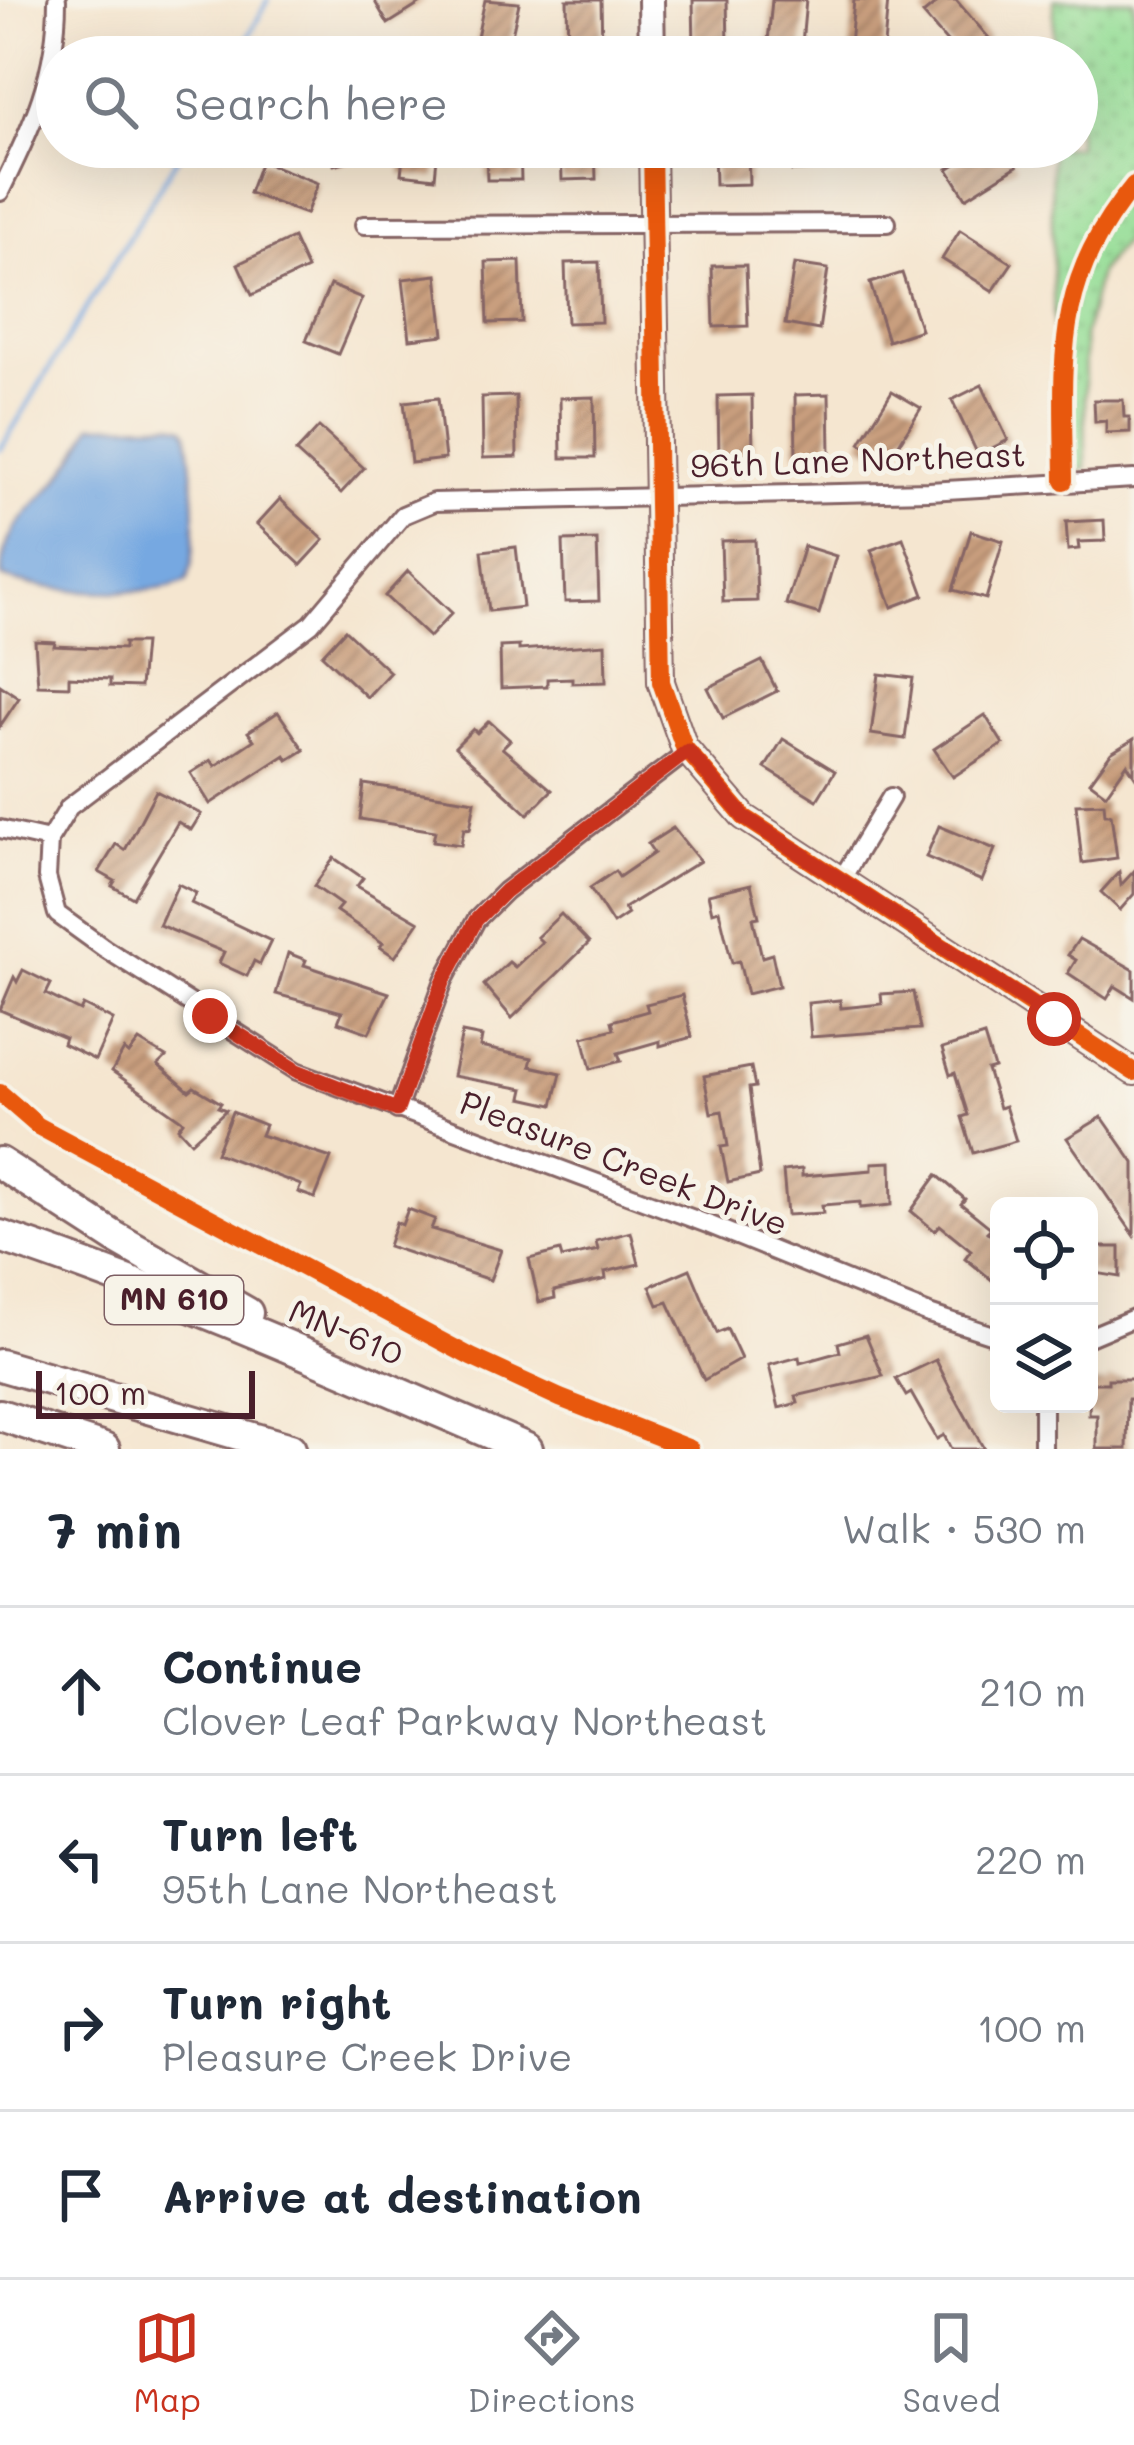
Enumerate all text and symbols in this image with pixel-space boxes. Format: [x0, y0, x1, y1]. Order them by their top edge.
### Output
search box [36, 36, 1098, 168]
icon: search [78, 69, 144, 135]
text: Search here [174, 73, 448, 131]
street label: 96th Lane Northeast [690, 431, 1026, 486]
route end [183, 989, 237, 1043]
route start [1027, 992, 1081, 1046]
street label: Pleasure Creek Drive [455, 1079, 794, 1244]
map controls [990, 1197, 1098, 1413]
button: locate [990, 1197, 1098, 1305]
road number: MN 610 [105, 1276, 243, 1324]
street label: MN-610 [283, 1287, 410, 1374]
button: layers [990, 1305, 1098, 1413]
scale bar [36, 1365, 255, 1418]
text: 100 m [54, 1370, 146, 1413]
text: 7 min [48, 1494, 182, 1561]
text: Walk · 530 m [842, 1502, 1086, 1553]
text: Continue [162, 1636, 362, 1694]
icon: ahead [48, 1658, 114, 1724]
text: 210 m [979, 1665, 1086, 1716]
text: Clover Leaf Parkway Northeast [162, 1694, 767, 1745]
text: Turn left [162, 1804, 358, 1862]
icon: left [48, 1826, 114, 1892]
text: 220 m [975, 1833, 1086, 1884]
text: 95th Lane Northeast [162, 1862, 558, 1913]
text: Turn right [162, 1972, 391, 2030]
icon: right [48, 1994, 114, 2060]
text: 100 m [977, 2001, 1086, 2052]
text: Pleasure Creek Drive [162, 2030, 573, 2081]
icon: arrive [48, 2162, 114, 2228]
text: Arrive at destination [162, 2166, 642, 2224]
tab: Map [134, 2305, 201, 2420]
tab: Directions [468, 2305, 635, 2420]
tab: Saved [903, 2305, 1000, 2420]

